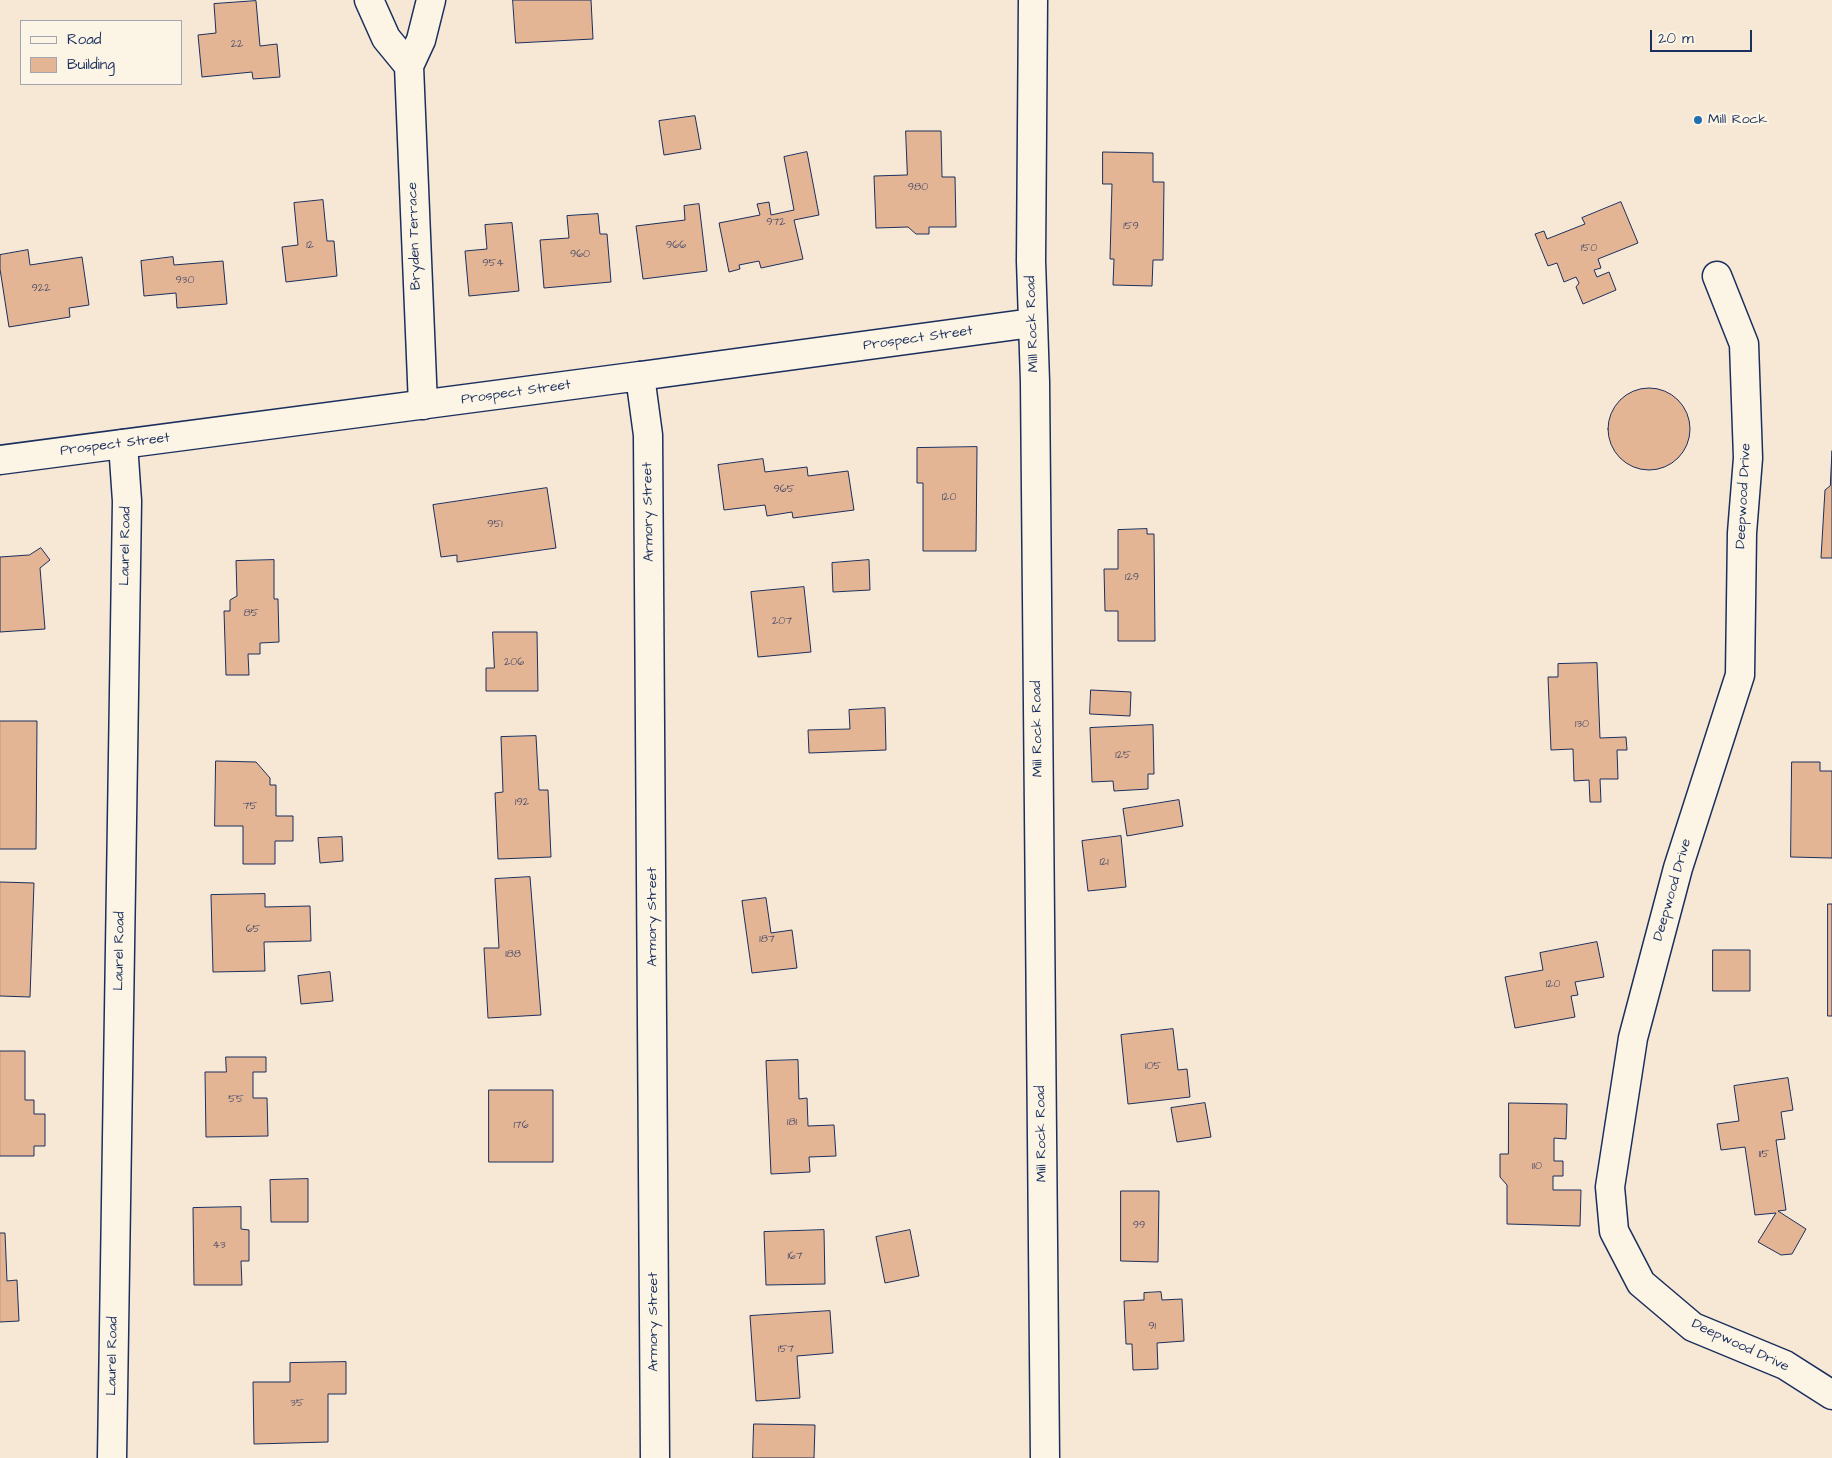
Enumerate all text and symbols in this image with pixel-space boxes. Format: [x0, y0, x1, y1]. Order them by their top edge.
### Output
legend [20, 20, 182, 85]
scale bar [1652, 20, 1754, 52]
text: 20 m [1658, 28, 1694, 49]
text: Road [67, 29, 101, 50]
house number: 22 [231, 38, 243, 52]
text: Building [67, 54, 115, 75]
place label: Mill Rock [1708, 112, 1767, 128]
marker: Mill Rock [1692, 114, 1704, 126]
house number: 980 [908, 181, 928, 195]
street label: Bryden Terrace [405, 182, 425, 290]
house number: 972 [766, 216, 786, 230]
house number: 159 [1123, 220, 1139, 234]
house number: 12 [306, 239, 314, 253]
house number: 966 [666, 239, 686, 253]
house number: 150 [1581, 242, 1597, 256]
house number: 960 [570, 248, 590, 262]
house number: 954 [482, 257, 504, 271]
house number: 930 [176, 274, 194, 288]
street label: Mill Rock Road [1023, 275, 1043, 373]
house number: 922 [32, 282, 50, 296]
street label: Prospect Street [862, 323, 974, 355]
street label: Prospect Street [460, 377, 572, 409]
street label: Prospect Street [59, 430, 171, 460]
street label: Deepwood Drive [1733, 443, 1755, 549]
street label: Armory Street [640, 462, 658, 562]
house number: 965 [774, 483, 794, 497]
house number: 120 [942, 491, 956, 505]
street label: Laurel Road [117, 506, 135, 586]
house number: 951 [487, 518, 503, 532]
house number: 129 [1125, 571, 1139, 585]
house number: 85 [244, 607, 258, 621]
house number: 207 [772, 615, 792, 629]
house number: 206 [504, 656, 524, 670]
street label: Mill Rock Road [1029, 680, 1047, 778]
house number: 130 [1575, 718, 1589, 732]
house number: 125 [1115, 749, 1131, 763]
house number: 192 [515, 796, 529, 810]
house number: 75 [243, 800, 257, 814]
street label: Deepwood Drive [1650, 837, 1696, 943]
house number: 121 [1099, 856, 1109, 870]
street label: Armory Street [645, 867, 661, 967]
street label: Laurel Road [111, 911, 129, 991]
house number: 65 [246, 923, 260, 937]
house number: 187 [759, 933, 775, 947]
house number: 188 [505, 948, 521, 962]
house number: 120 [1546, 978, 1560, 992]
house number: 105 [1145, 1060, 1161, 1074]
street label: Mill Rock Road [1033, 1085, 1051, 1183]
house number: 55 [228, 1093, 244, 1107]
house number: 181 [787, 1116, 797, 1130]
house number: 176 [513, 1119, 529, 1133]
house number: 115 [1759, 1148, 1769, 1162]
house number: 110 [1532, 1160, 1542, 1174]
house number: 99 [1133, 1219, 1145, 1233]
house number: 43 [212, 1239, 226, 1253]
house number: 167 [787, 1250, 803, 1264]
street label: Armory Street [646, 1272, 662, 1372]
street label: Laurel Road [104, 1316, 122, 1396]
street label: Deepwood Drive [1689, 1316, 1791, 1376]
house number: 91 [1148, 1320, 1156, 1334]
house number: 157 [778, 1343, 794, 1357]
house number: 35 [290, 1397, 304, 1411]

